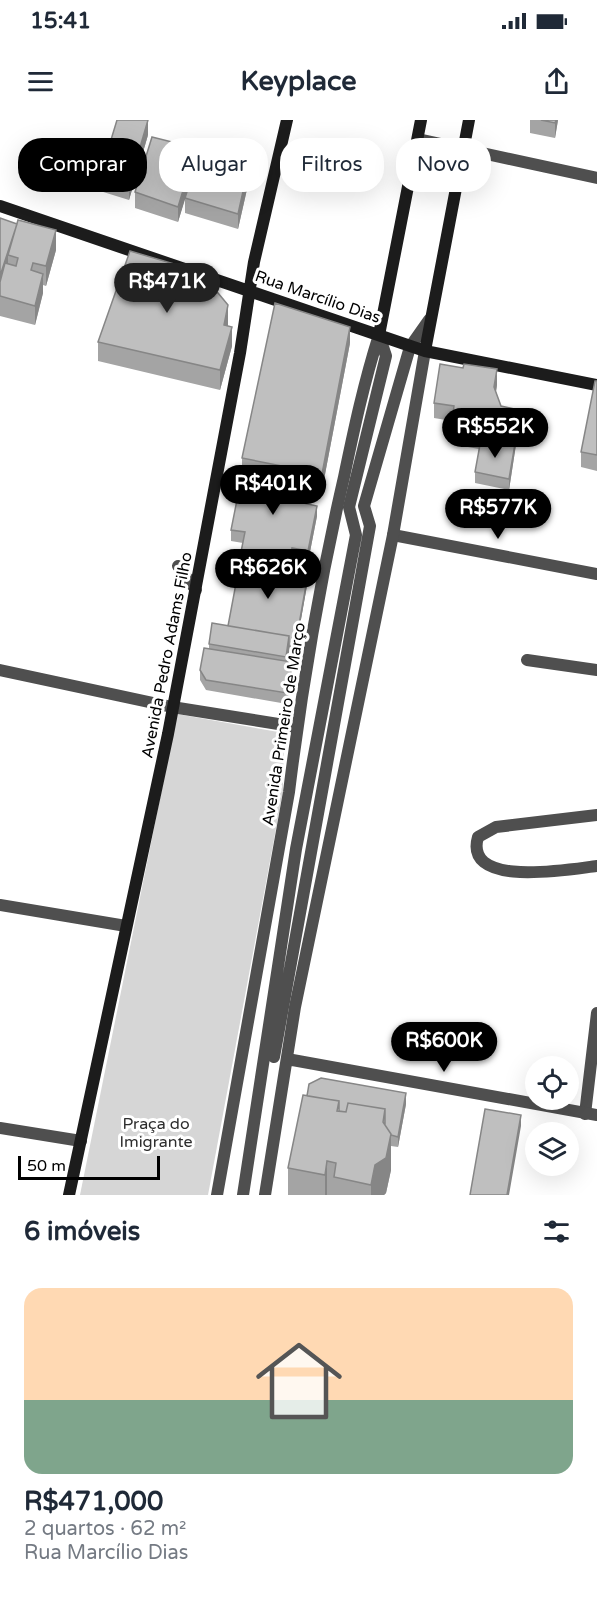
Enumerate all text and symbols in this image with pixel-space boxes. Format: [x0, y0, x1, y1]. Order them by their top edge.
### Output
text: 15:41 [30, 8, 91, 34]
icon: menu [24, 65, 57, 98]
text: Keyplace [240, 65, 357, 98]
icon: share [540, 65, 573, 98]
chip: Comprar [18, 138, 147, 192]
chip: Alugar [159, 138, 268, 192]
chip: Filtros [280, 138, 384, 192]
chip: Novo [396, 138, 491, 192]
pin: R$471K [118, 263, 216, 314]
street label: Rua Marcílio Dias [252, 266, 383, 328]
text: R$471K [128, 270, 206, 294]
pin: R$552K [446, 408, 544, 459]
text: R$552K [456, 415, 534, 439]
pin: R$401K [224, 465, 322, 516]
text: R$401K [234, 472, 312, 496]
pin: R$577K [449, 489, 547, 540]
text: R$577K [459, 496, 537, 520]
pin: R$626K [219, 549, 317, 600]
street label: Avenida Pedro Adams Filho [137, 550, 197, 760]
text: R$626K [229, 556, 307, 580]
street label: Avenida Primeiro de Março [258, 621, 310, 827]
pin: R$600K [395, 1022, 493, 1073]
text: R$600K [405, 1029, 483, 1053]
map controls [525, 1056, 579, 1176]
button: locate [525, 1056, 579, 1110]
park label: Praça do Imigrante [120, 1114, 192, 1152]
button: layers [525, 1122, 579, 1176]
scale bar [18, 1153, 160, 1180]
text: 50 m [27, 1156, 66, 1176]
icon: filters [540, 1215, 573, 1248]
text: 6 imóveis [24, 1216, 140, 1247]
icon: home [245, 1327, 353, 1435]
text: R$471,000 [24, 1486, 163, 1517]
text: 2 quartos · 62 m² [24, 1517, 186, 1541]
text: Rua Marcílio Dias [24, 1541, 188, 1565]

